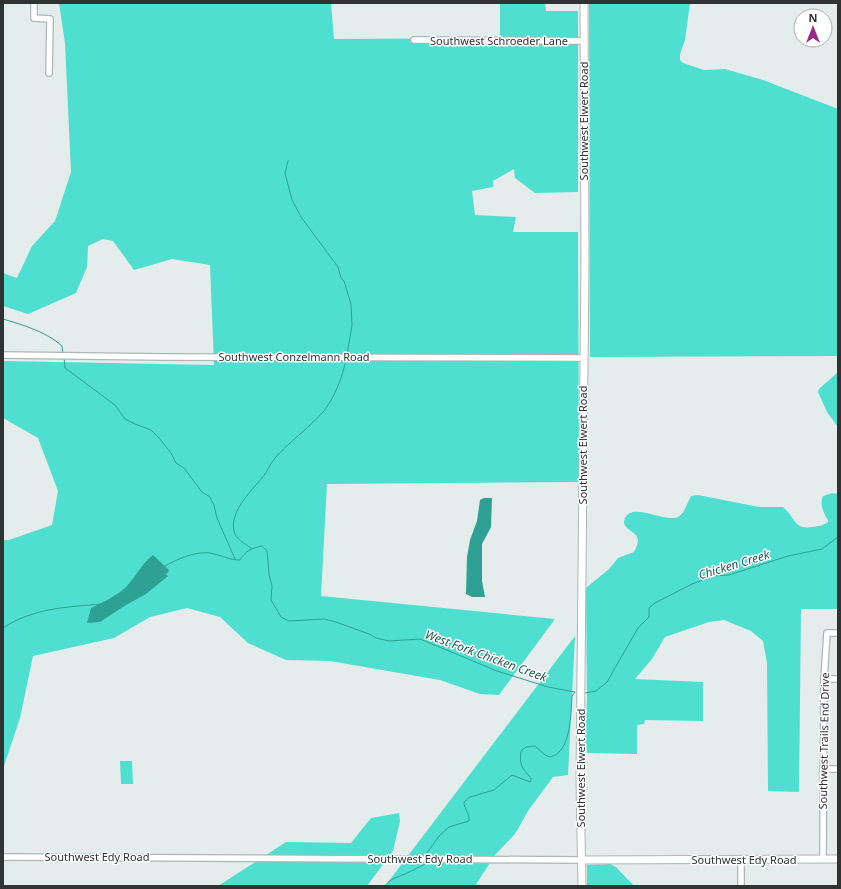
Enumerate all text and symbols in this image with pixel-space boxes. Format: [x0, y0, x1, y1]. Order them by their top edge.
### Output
north arrow [793, 8, 833, 48]
text: N [809, 10, 817, 25]
street label: Southwest Schroeder Lane [430, 33, 568, 48]
street label: Southwest Elwert Road [576, 62, 591, 180]
street label: Southwest Conzelmann Road [218, 349, 370, 364]
street label: Southwest Elwert Road [575, 386, 590, 504]
water label: Chicken Creek [696, 545, 773, 583]
water label: West Fork Chicken Creek [423, 626, 550, 686]
street label: Southwest Trails End Drive [815, 672, 832, 810]
street label: Southwest Elwert Road [573, 709, 588, 827]
street label: Southwest Edy Road [45, 849, 150, 864]
street label: Southwest Edy Road [368, 851, 473, 866]
street label: Southwest Edy Road [692, 852, 797, 867]

